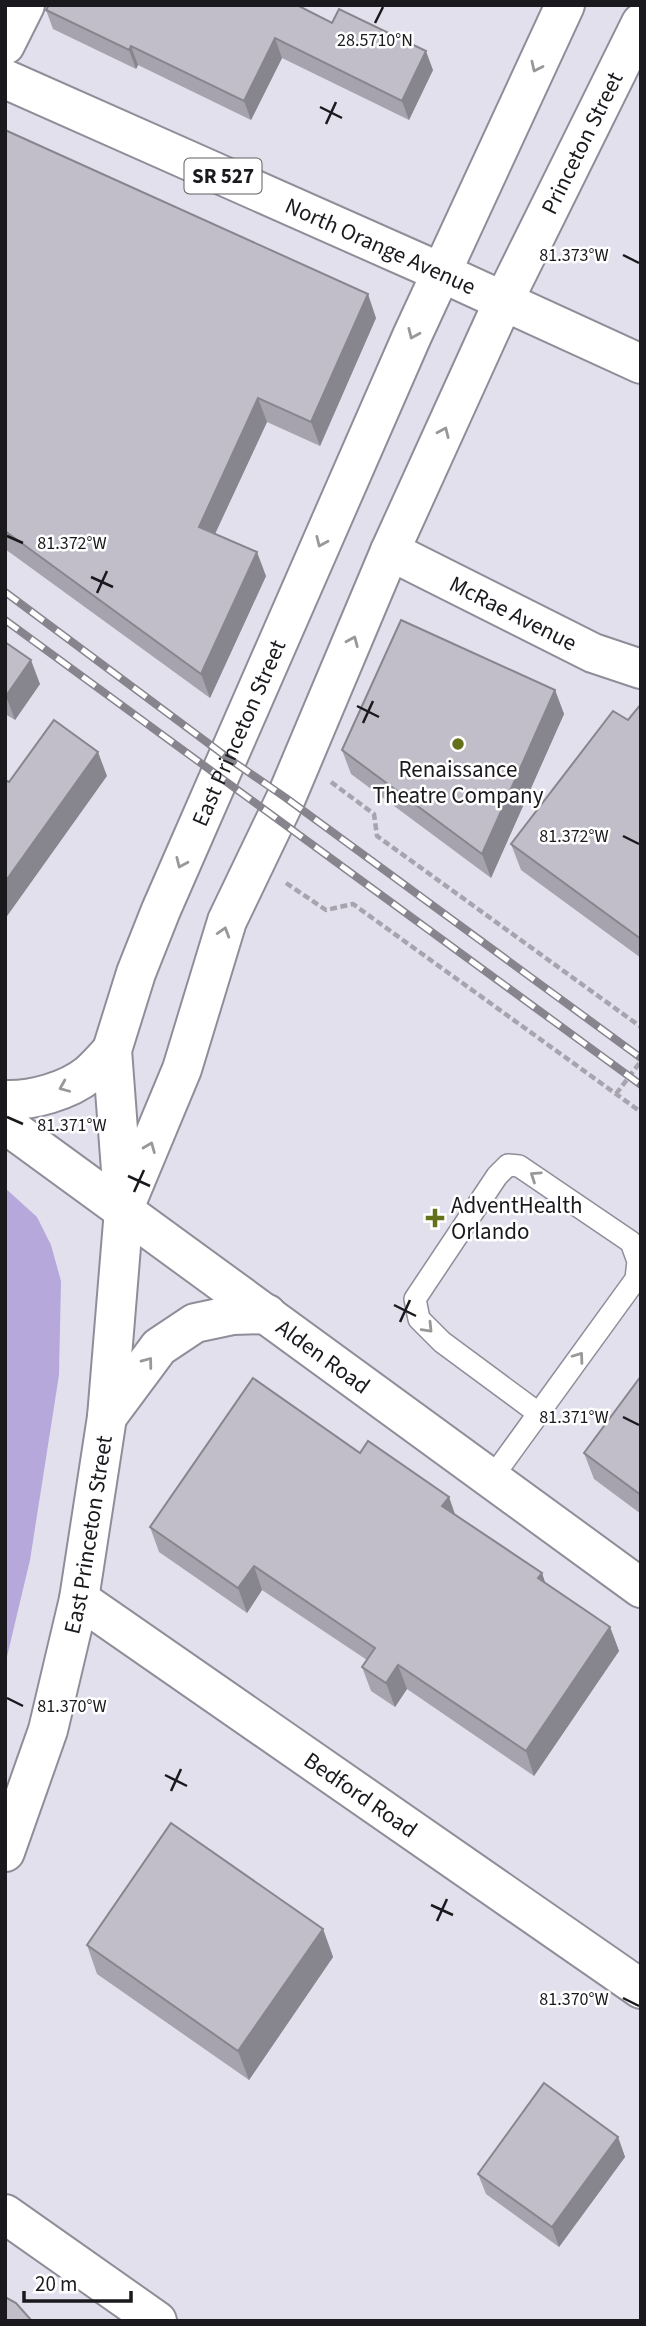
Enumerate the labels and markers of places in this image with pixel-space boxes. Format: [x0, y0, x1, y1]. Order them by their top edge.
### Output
marker: Renaissance Theatre Company [450, 736, 466, 752]
place label: Renaissance Theatre Company [373, 753, 544, 812]
place label: AdventHealth Orlando [451, 1189, 583, 1248]
marker: AdventHealth Orlando [425, 1208, 445, 1228]

